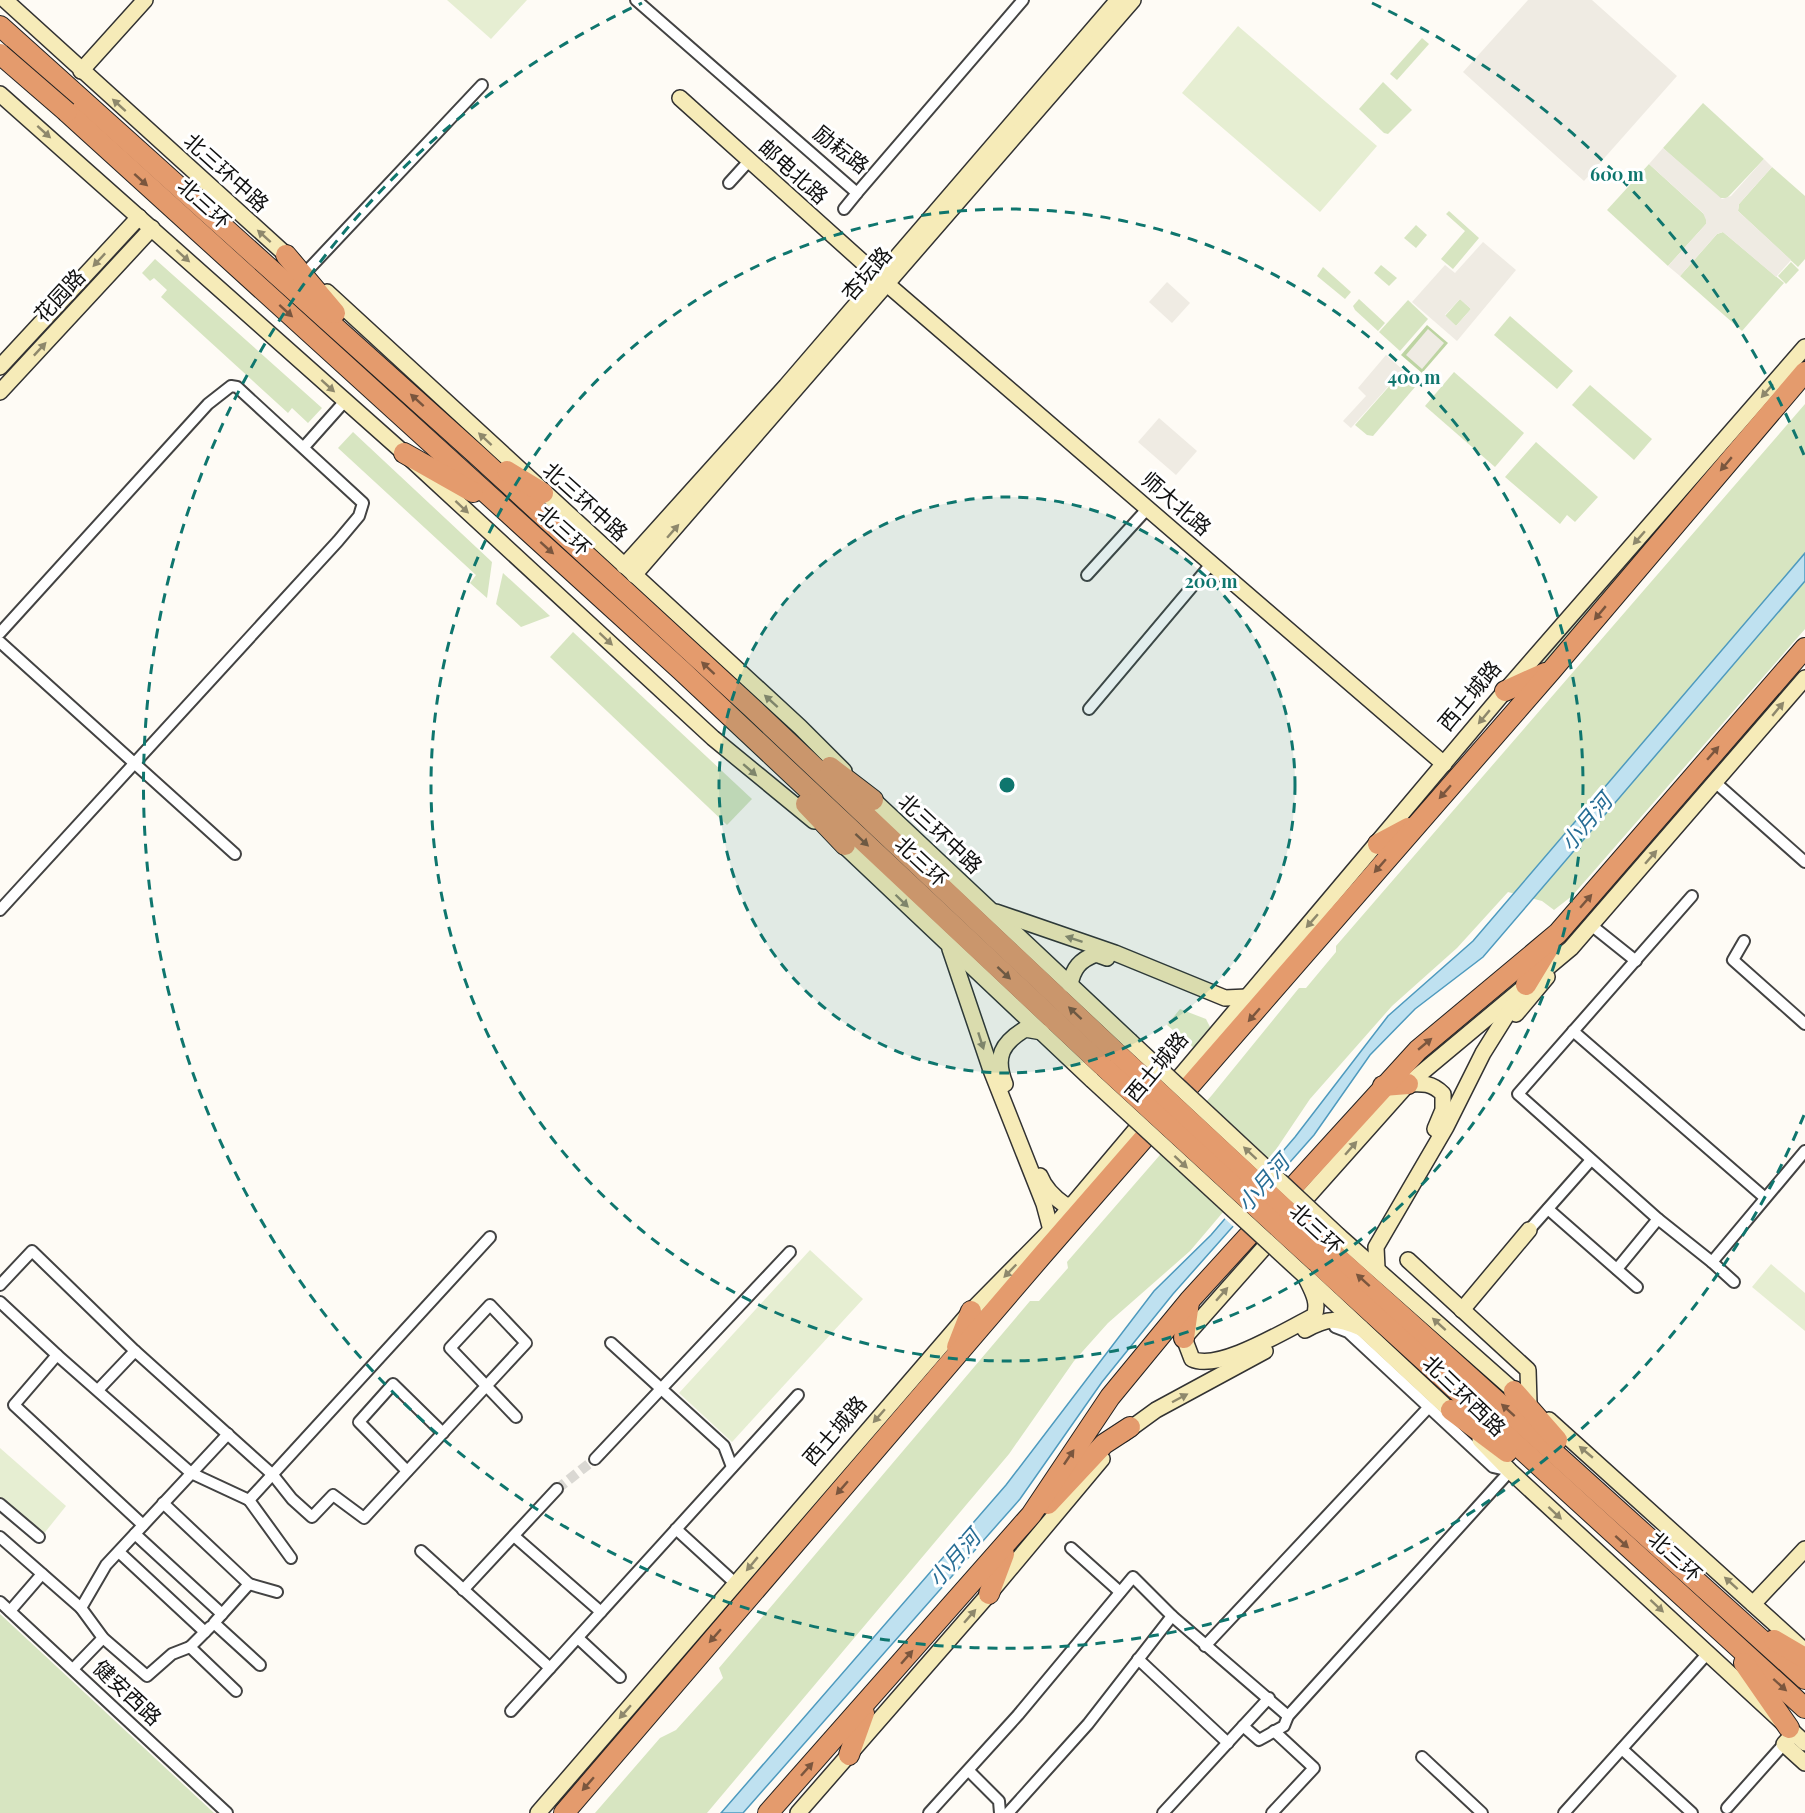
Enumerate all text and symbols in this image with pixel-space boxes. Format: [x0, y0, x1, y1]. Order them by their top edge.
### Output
one-way arrow [112, 99, 127, 112]
street label: 励耘路 [809, 118, 876, 179]
one-way arrow [36, 125, 51, 138]
street label: 北三环中路 [179, 129, 273, 217]
street label: 邮电北路 [754, 132, 835, 209]
text: 600 m [1590, 162, 1645, 186]
one-way arrow [134, 173, 149, 187]
street label: 北三环 [172, 174, 236, 234]
one-way arrow [257, 230, 272, 243]
street label: 杏坛路 [834, 240, 897, 306]
one-way arrow [175, 249, 190, 262]
one-way arrow [93, 252, 107, 266]
street label: 花园路 [27, 262, 90, 327]
one-way arrow [278, 304, 293, 318]
one-way arrow [33, 342, 47, 357]
text: 400 m [1387, 365, 1441, 389]
one-way arrow [321, 379, 336, 393]
one-way arrow [1761, 383, 1774, 398]
one-way arrow [410, 394, 425, 407]
one-way arrow [478, 432, 492, 446]
one-way arrow [1720, 456, 1733, 471]
street label: 北三环中路 [538, 458, 632, 546]
street label: 师大北路 [1136, 464, 1218, 541]
one-way arrow [455, 500, 470, 514]
street label: 北三环 [532, 501, 596, 561]
one-way arrow [666, 524, 679, 539]
one-way arrow [1633, 530, 1646, 545]
one-way arrow [540, 541, 554, 555]
text: 200 m [1184, 569, 1238, 593]
one-way arrow [1594, 605, 1607, 620]
one-way arrow [598, 632, 613, 645]
street label: 西土城路 [1431, 654, 1506, 736]
one-way arrow [700, 661, 715, 675]
one-way arrow [764, 695, 779, 708]
one-way arrow [1771, 702, 1784, 717]
one-way arrow [1477, 709, 1490, 725]
one-way arrow [1706, 746, 1719, 761]
one-way arrow [742, 763, 757, 776]
centre of rings [997, 775, 1017, 795]
water label: 小月河 [1553, 783, 1621, 856]
one-way arrow [1439, 784, 1452, 799]
street label: 北三环中路 [893, 789, 987, 879]
street label: 北三环 [889, 831, 953, 893]
one-way arrow [854, 832, 868, 846]
one-way arrow [1644, 850, 1657, 865]
one-way arrow [1374, 858, 1387, 874]
one-way arrow [894, 893, 908, 907]
one-way arrow [1579, 893, 1592, 909]
one-way arrow [1306, 913, 1319, 928]
one-way arrow [1065, 934, 1083, 944]
one-way arrow [996, 966, 1011, 979]
one-way arrow [1068, 1007, 1082, 1021]
one-way arrow [1248, 1007, 1261, 1022]
street label: 西土城路 [1118, 1025, 1193, 1107]
one-way arrow [977, 1032, 987, 1050]
one-way arrow [1417, 1038, 1433, 1051]
one-way arrow [1344, 1141, 1357, 1156]
water label: 小月河 [1229, 1145, 1298, 1217]
one-way arrow [1243, 1147, 1258, 1160]
one-way arrow [1174, 1155, 1189, 1169]
street label: 北三环 [1285, 1196, 1350, 1259]
one-way arrow [1003, 1264, 1017, 1278]
one-way arrow [1355, 1273, 1370, 1287]
one-way arrow [1215, 1287, 1228, 1302]
one-way arrow [1432, 1317, 1447, 1331]
street label: 北三环西路 [1418, 1348, 1513, 1441]
street label: 西土城路 [795, 1389, 872, 1471]
one-way arrow [1172, 1393, 1189, 1402]
one-way arrow [1501, 1404, 1516, 1417]
one-way arrow [873, 1408, 886, 1424]
one-way arrow [1579, 1446, 1594, 1459]
one-way arrow [1064, 1449, 1075, 1466]
one-way arrow [835, 1481, 849, 1496]
one-way arrow [1548, 1506, 1563, 1520]
water label: 小月河 [920, 1520, 989, 1592]
street label: 北三环 [1644, 1524, 1709, 1587]
one-way arrow [1614, 1535, 1629, 1548]
one-way arrow [746, 1556, 759, 1571]
one-way arrow [1723, 1576, 1738, 1590]
one-way arrow [1650, 1599, 1664, 1613]
one-way arrow [963, 1609, 976, 1624]
one-way arrow [709, 1628, 722, 1643]
one-way arrow [900, 1650, 914, 1665]
street label: 健安西路 [88, 1653, 169, 1730]
one-way arrow [1772, 1678, 1787, 1691]
one-way arrow [619, 1704, 632, 1719]
one-way arrow [800, 1763, 814, 1777]
one-way arrow [582, 1776, 595, 1791]

